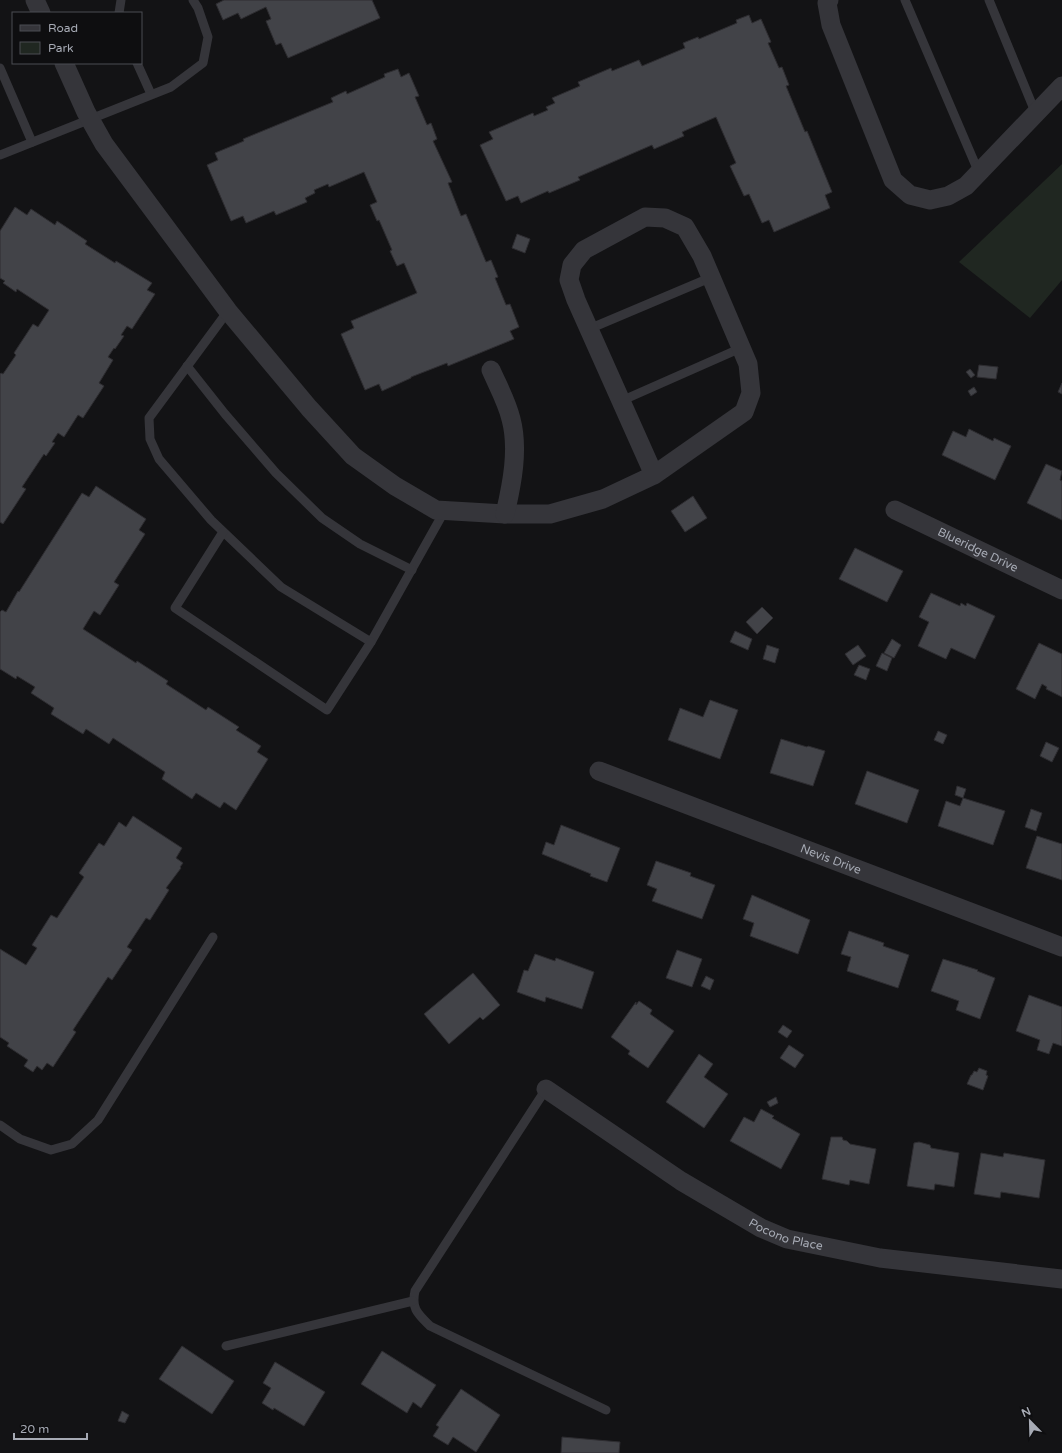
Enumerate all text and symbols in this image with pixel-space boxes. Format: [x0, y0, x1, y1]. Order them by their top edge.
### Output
legend [12, 12, 142, 64]
text: Road [48, 21, 78, 35]
text: Park [48, 41, 74, 55]
street label: Blueridge Drive [935, 525, 1021, 575]
street label: Nevis Drive [798, 841, 863, 877]
street label: Pocono Place [746, 1215, 824, 1253]
north arrow [1010, 1401, 1050, 1441]
text: N [1020, 1405, 1033, 1420]
scale bar [14, 1415, 87, 1441]
text: 20 m [20, 1422, 49, 1436]

